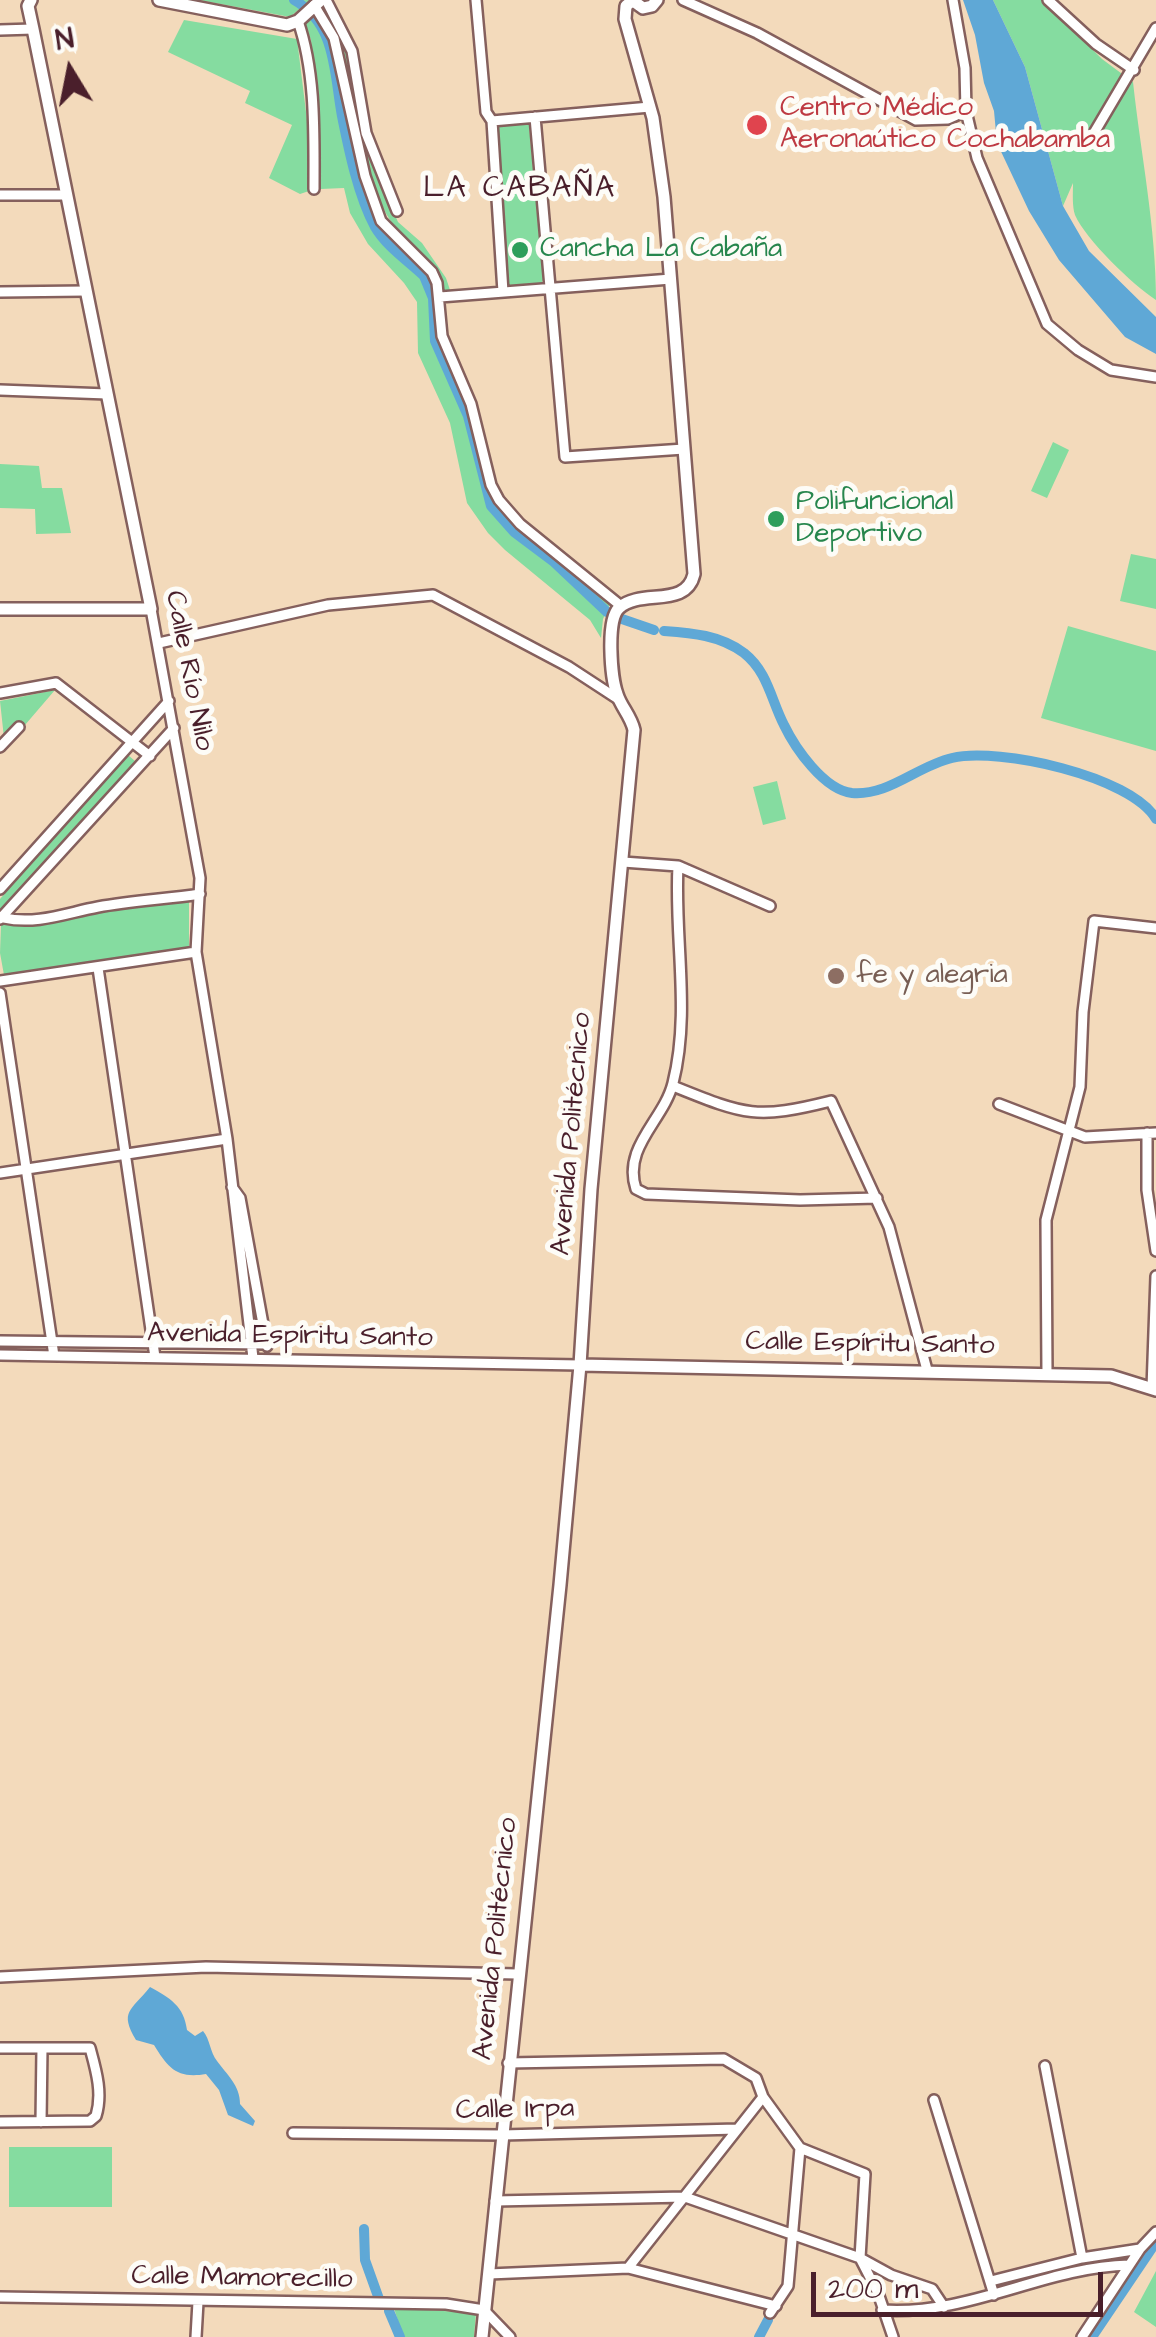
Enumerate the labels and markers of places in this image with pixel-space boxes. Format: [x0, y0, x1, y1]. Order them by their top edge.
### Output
place label: Centro Médico Aeronaútico Cochabamba [780, 92, 1110, 158]
marker: Centro Médico Aeronaútico Cochabamba [744, 112, 770, 138]
place label: Cancha La Cabaña [540, 233, 782, 267]
marker: Cancha La Cabaña [509, 239, 531, 261]
place label: Polifuncional Deportivo [796, 486, 953, 552]
marker: Polifuncional Deportivo [765, 508, 787, 530]
place label: fe y alegria [856, 959, 1008, 993]
marker: fe y alegria [825, 965, 847, 987]

